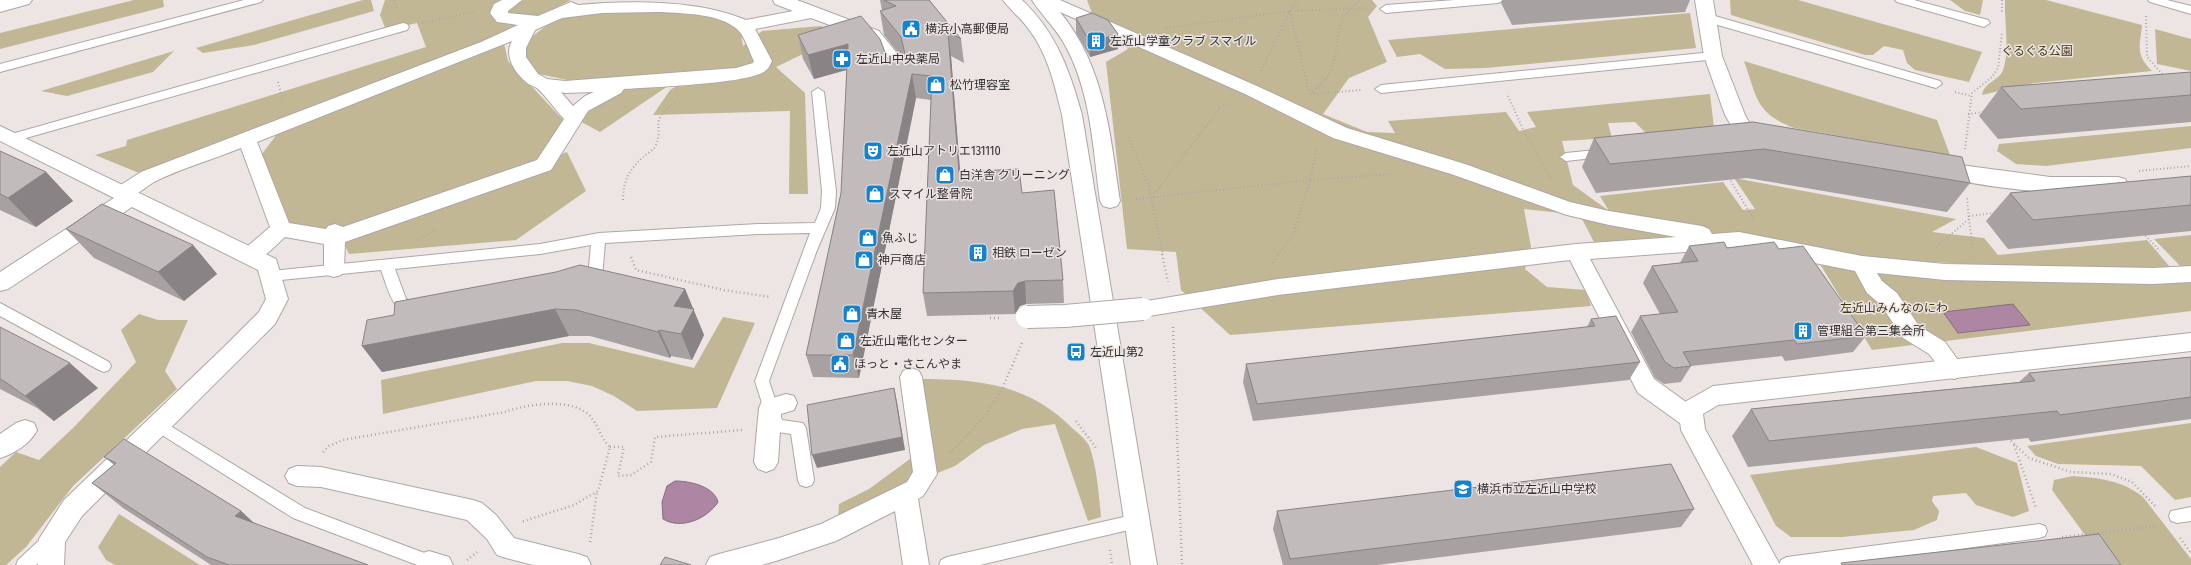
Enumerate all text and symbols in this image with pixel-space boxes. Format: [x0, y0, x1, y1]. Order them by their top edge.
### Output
public building icon: 横浜小高郵便局 [900, 18, 922, 40]
place label: 横浜小高郵便局 [925, 22, 1009, 36]
building icon: 左近山学童クラブ スマイル [1085, 30, 1107, 52]
place label: 左近山学童クラブ スマイル [1110, 34, 1256, 48]
park label: ぐるぐる公園 [2001, 44, 2073, 58]
pharmacy icon: 左近山中央薬局 [831, 48, 853, 70]
place label: 左近山中央薬局 [856, 52, 940, 66]
shop icon: 松竹理容室 [925, 74, 947, 96]
place label: 松竹理容室 [950, 78, 1010, 92]
theatre icon: 左近山アトリエ131110 [862, 140, 884, 162]
place label: 左近山アトリエ131110 [887, 144, 1001, 158]
shop icon: 白洋舎 クリーニング [934, 164, 956, 186]
place label: 白洋舎 クリーニング [959, 168, 1070, 182]
shop icon: スマイル整骨院 [864, 183, 886, 205]
place label: スマイル整骨院 [889, 187, 973, 201]
shop icon: 魚ふじ [857, 227, 879, 249]
place label: 魚ふじ [882, 231, 918, 245]
building icon: 相鉄 ローゼン [967, 242, 989, 264]
place label: 相鉄 ローゼン [992, 246, 1067, 260]
shop icon: 神戸商店 [853, 249, 875, 271]
place label: 神戸商店 [878, 253, 926, 267]
park label: 左近山みんなのにわ [1840, 301, 1948, 315]
shop icon: 青木屋 [841, 303, 863, 325]
place label: 青木屋 [866, 307, 902, 321]
building icon: 管理組合第三集会所 [1792, 320, 1814, 342]
place label: 管理組合第三集会所 [1817, 324, 1925, 338]
shop icon: 左近山電化センター [835, 330, 857, 352]
place label: 左近山電化センター [860, 334, 968, 348]
bus stop icon: 左近山第2 [1065, 341, 1087, 363]
place label: 左近山第2 [1090, 345, 1143, 359]
public building icon: ほっと・さこんやま [829, 353, 851, 375]
place label: ほっと・さこんやま [854, 357, 962, 371]
school or university icon: 横浜市立左近山中学校 [1452, 478, 1474, 500]
place label: 横浜市立左近山中学校 [1477, 482, 1597, 496]

